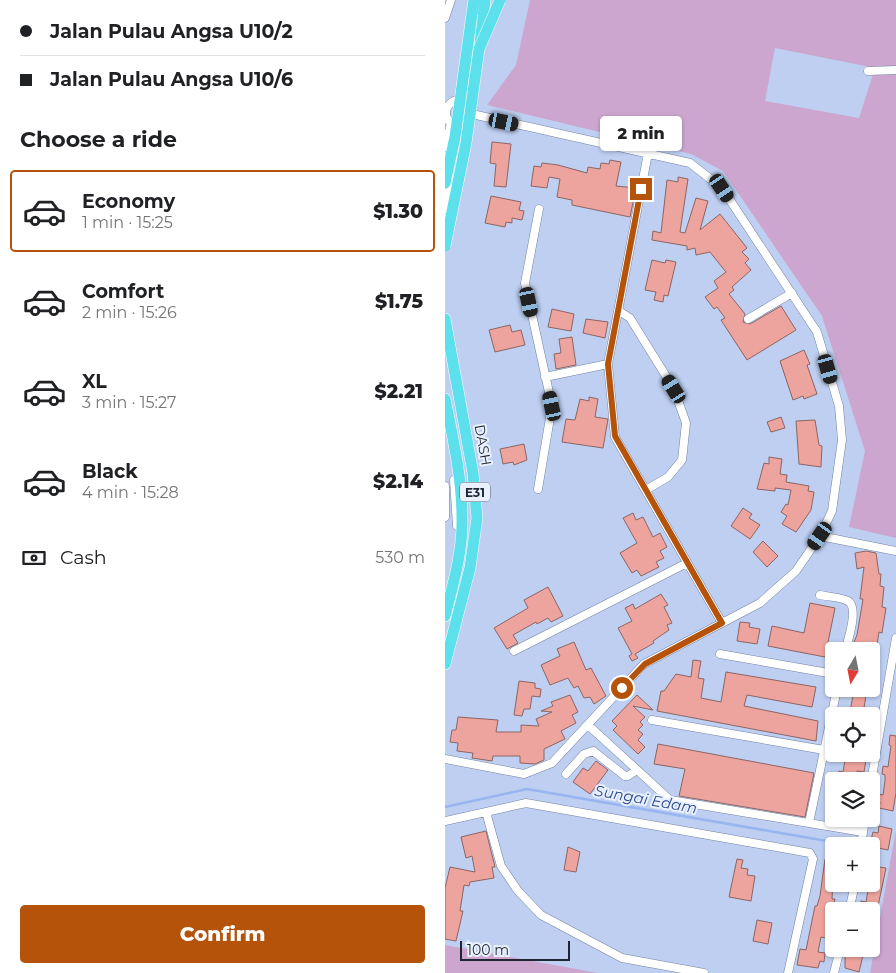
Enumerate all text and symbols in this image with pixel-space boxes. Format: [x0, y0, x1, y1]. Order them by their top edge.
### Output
text: Jalan Pulau Angsa U10/2 [50, 20, 293, 43]
text: Jalan Pulau Angsa U10/6 [50, 68, 293, 91]
car [487, 112, 520, 132]
callout: 2 min [600, 116, 682, 152]
text: 2 min [617, 124, 665, 143]
text: Choose a ride [20, 126, 177, 153]
car [707, 171, 736, 205]
route end [630, 178, 652, 200]
icon: car [22, 189, 67, 234]
text: Economy [82, 190, 175, 213]
text: $1.30 [373, 200, 423, 223]
text: 1 min · 15:25 [82, 213, 173, 232]
icon: car [22, 279, 67, 324]
text: Comfort [82, 280, 164, 303]
car [518, 286, 539, 318]
text: $1.75 [375, 290, 423, 313]
text: 2 min · 15:26 [82, 303, 177, 322]
car [816, 353, 839, 385]
icon: car [22, 369, 67, 414]
text: XL [82, 370, 107, 393]
car [659, 372, 688, 406]
text: $2.21 [374, 380, 423, 403]
car [541, 390, 562, 422]
text: 3 min · 15:27 [82, 393, 176, 412]
street label: DASH [471, 423, 495, 467]
icon: car [22, 459, 67, 504]
text: Black [82, 460, 138, 483]
text: $2.14 [373, 470, 423, 493]
road number: E31 [460, 482, 490, 502]
text: 4 min · 15:28 [82, 483, 179, 502]
car [805, 519, 834, 553]
icon: cash [20, 544, 48, 572]
text: Cash [60, 546, 107, 569]
text: 530 m [375, 548, 425, 567]
north arrow [825, 642, 880, 698]
map controls [825, 642, 880, 957]
route start [611, 677, 633, 699]
button: locate [825, 707, 880, 762]
button: layers [825, 772, 880, 827]
water label: Sungai Edam [593, 781, 699, 817]
button: + [825, 837, 880, 892]
button: − [825, 902, 880, 957]
button: Confirm [20, 905, 425, 963]
scale bar [460, 938, 570, 961]
text: 100 m [467, 941, 509, 959]

